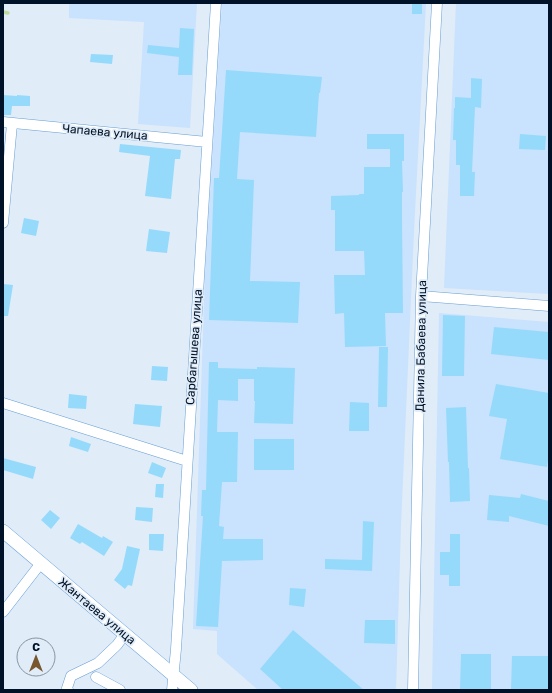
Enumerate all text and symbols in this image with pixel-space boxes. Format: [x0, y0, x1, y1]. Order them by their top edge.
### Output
street label: Чапаева улица [62, 121, 148, 143]
street label: Данила Бабаева улица [413, 280, 429, 412]
street label: Сарбагышева улица [183, 289, 205, 405]
street label: Жантаева улица [56, 575, 138, 647]
north arrow [16, 637, 56, 677]
text: С [32, 641, 40, 654]

